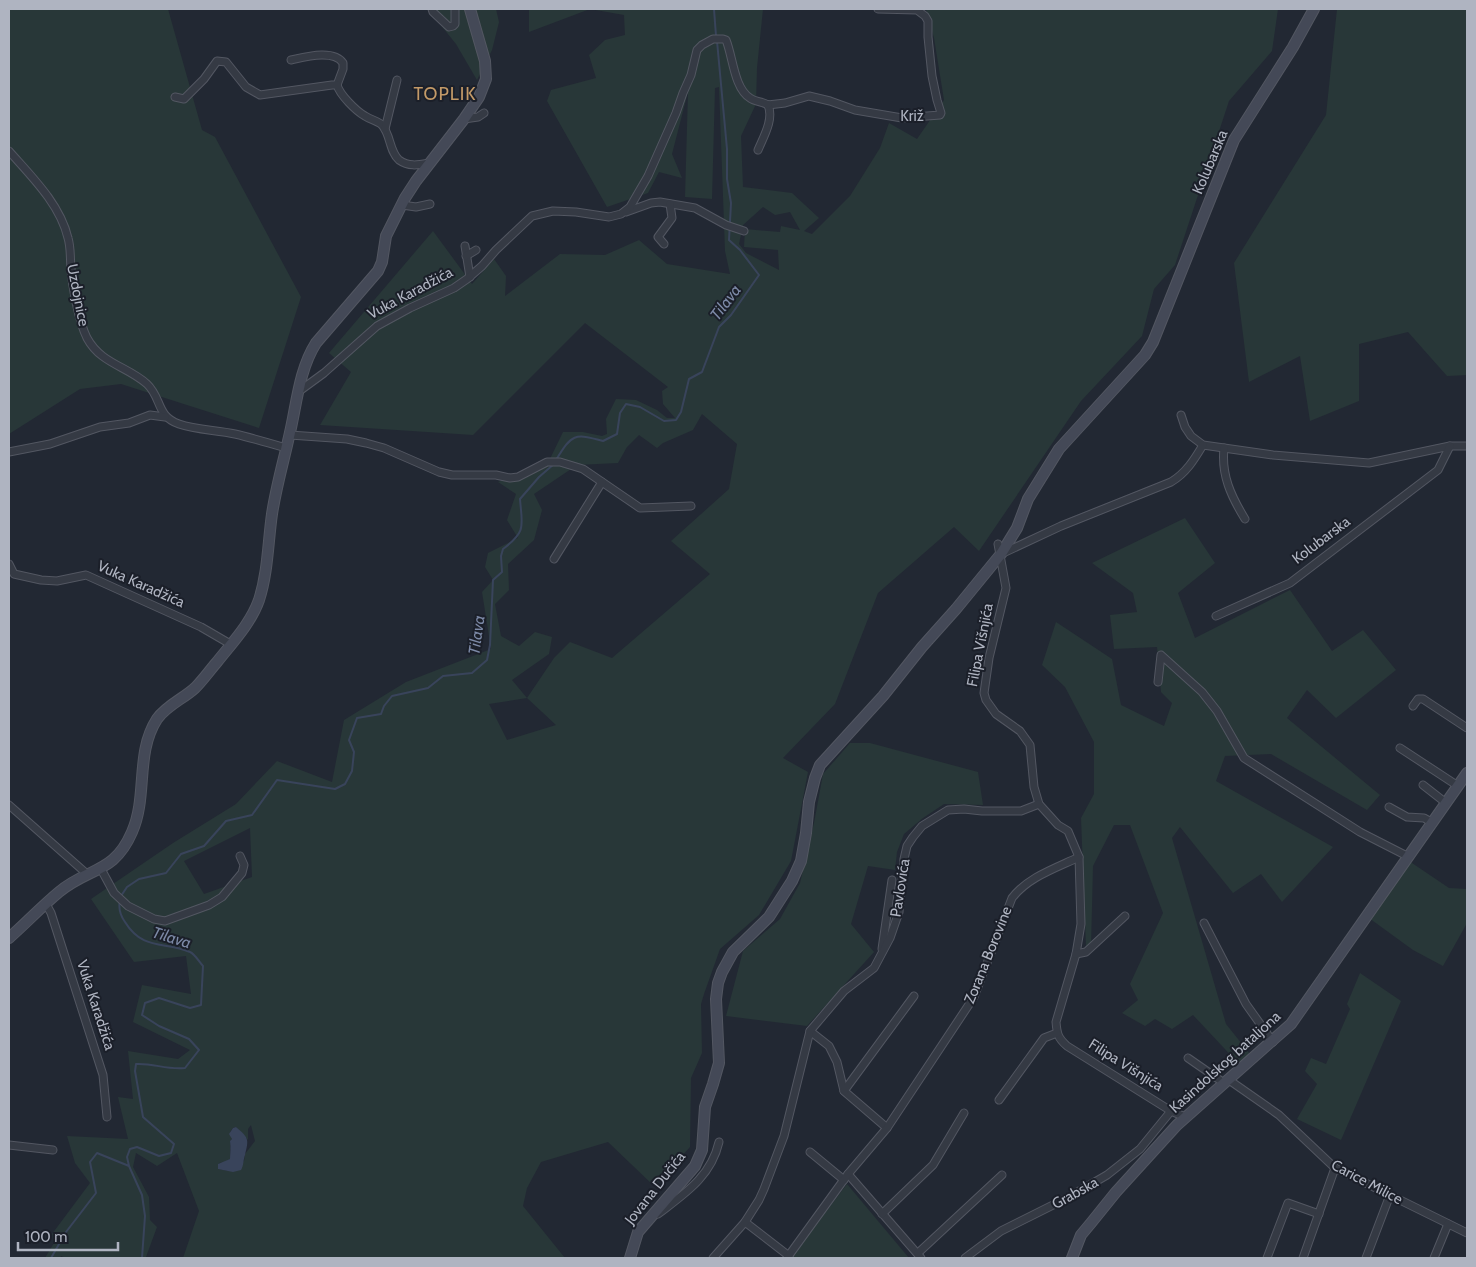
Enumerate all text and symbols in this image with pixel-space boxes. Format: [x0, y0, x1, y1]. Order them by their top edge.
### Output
district label: TOPLIK [413, 83, 477, 105]
street label: Križ [900, 107, 924, 125]
street label: Kolubarska [1188, 126, 1232, 197]
street label: Uzdojnice [63, 262, 93, 328]
street label: Vuka Karadžića [364, 263, 456, 323]
water label: Tilava [706, 281, 745, 324]
street label: Kolubarska [1288, 512, 1354, 568]
street label: Vuka Karadžića [94, 557, 188, 612]
street label: Filipa Višnjića [963, 601, 997, 688]
water label: Tilava [464, 614, 489, 656]
street label: Pavlovića [887, 857, 914, 918]
street label: Zorana Borovine [960, 903, 1016, 1006]
water label: Tilava [150, 923, 194, 952]
street label: Vuka Karadžića [73, 958, 119, 1053]
street label: Kasindolskog bataljona [1166, 1007, 1285, 1117]
street label: Filipa Višnjića [1085, 1035, 1167, 1095]
street label: Jovana Dučića [620, 1147, 690, 1229]
street label: Carice Milice [1328, 1156, 1406, 1209]
street label: Grabska [1049, 1173, 1102, 1213]
scale bar [18, 1220, 118, 1252]
text: 100 m [25, 1228, 67, 1246]

